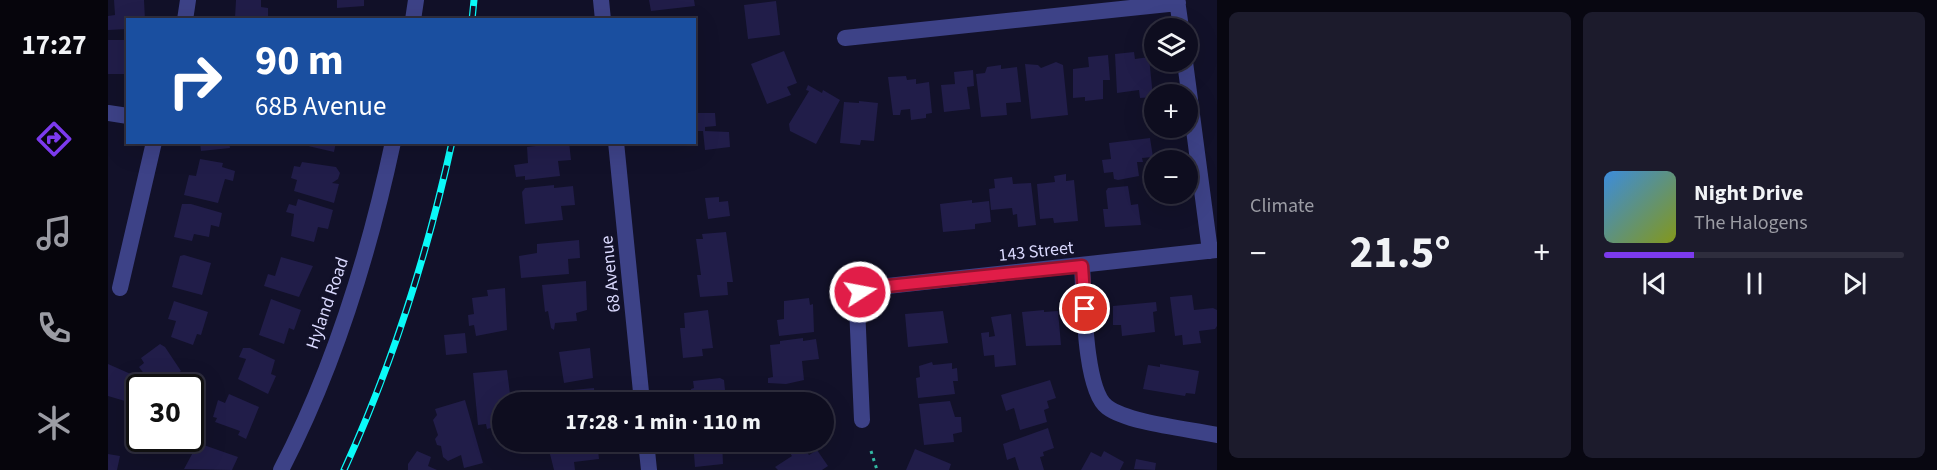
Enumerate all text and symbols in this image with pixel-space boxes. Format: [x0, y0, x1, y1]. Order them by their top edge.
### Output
map controls [1144, 18, 1198, 204]
button: layers [1144, 18, 1198, 72]
text: 17:27 [21, 26, 87, 65]
text: 90 m [255, 31, 344, 91]
icon: right [156, 42, 234, 120]
button: + [1144, 84, 1198, 138]
text: 68B Avenue [255, 87, 386, 126]
icon: directions [33, 118, 75, 160]
button: − [1144, 150, 1198, 204]
text: Night Drive [1694, 177, 1803, 209]
text: Climate [1250, 192, 1314, 220]
text: The Halogens [1694, 209, 1808, 237]
icon: music [33, 212, 75, 254]
text: 21.5° [1349, 221, 1451, 285]
text: − [1250, 230, 1266, 277]
text: + [1534, 230, 1550, 277]
street label: 68 Avenue [594, 234, 627, 314]
street label: 143 Street [997, 235, 1075, 268]
street label: Hyland Road [300, 254, 355, 353]
position arrow [828, 260, 892, 324]
icon: previous [1638, 267, 1671, 300]
icon: pause [1738, 267, 1771, 300]
icon: next [1838, 267, 1871, 300]
pin [1059, 283, 1110, 334]
icon: arrive [1068, 292, 1101, 325]
icon: phone [33, 307, 75, 349]
speed limit sign: 30 [126, 374, 204, 452]
icon: climate [33, 402, 75, 444]
text: 17:28 · 1 min · 110 m [565, 406, 761, 438]

